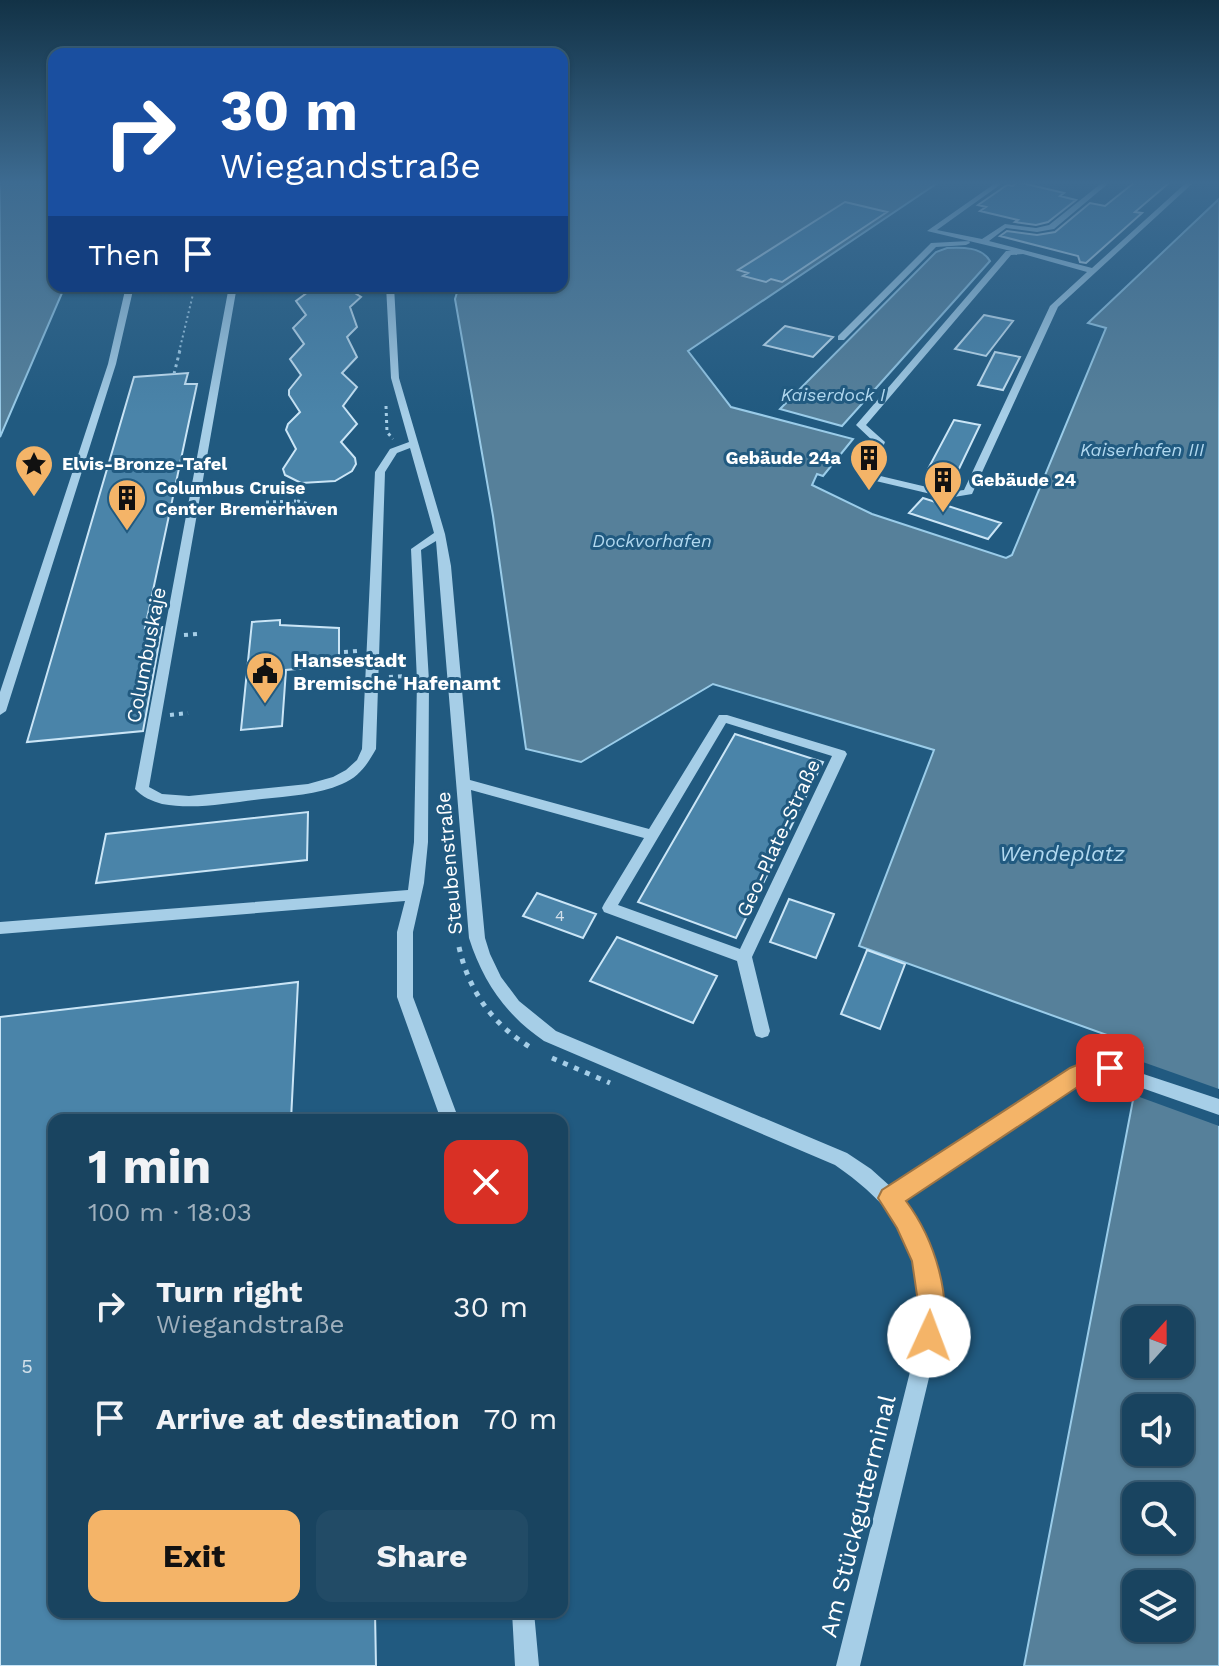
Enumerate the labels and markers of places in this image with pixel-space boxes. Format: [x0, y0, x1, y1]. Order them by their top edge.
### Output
building icon: Gebäude 24a [848, 437, 890, 492]
place icon: Elvis-Bronze-Tafel [13, 443, 55, 498]
place label: Gebäude 24a [725, 447, 842, 468]
place label: Elvis-Bronze-Tafel [62, 453, 227, 474]
building icon: Gebäude 24 [922, 459, 964, 514]
place label: Gebäude 24 [971, 469, 1077, 490]
building icon: Columbus Cruise Center Bremerhaven [106, 477, 148, 532]
place label: Columbus Cruise Center Bremerhaven [155, 477, 338, 519]
place label: Hansestadt Bremische Hafenamt [293, 648, 501, 695]
public building icon: Hansestadt Bremische Hafenamt [244, 650, 286, 705]
pin [1076, 1034, 1144, 1102]

